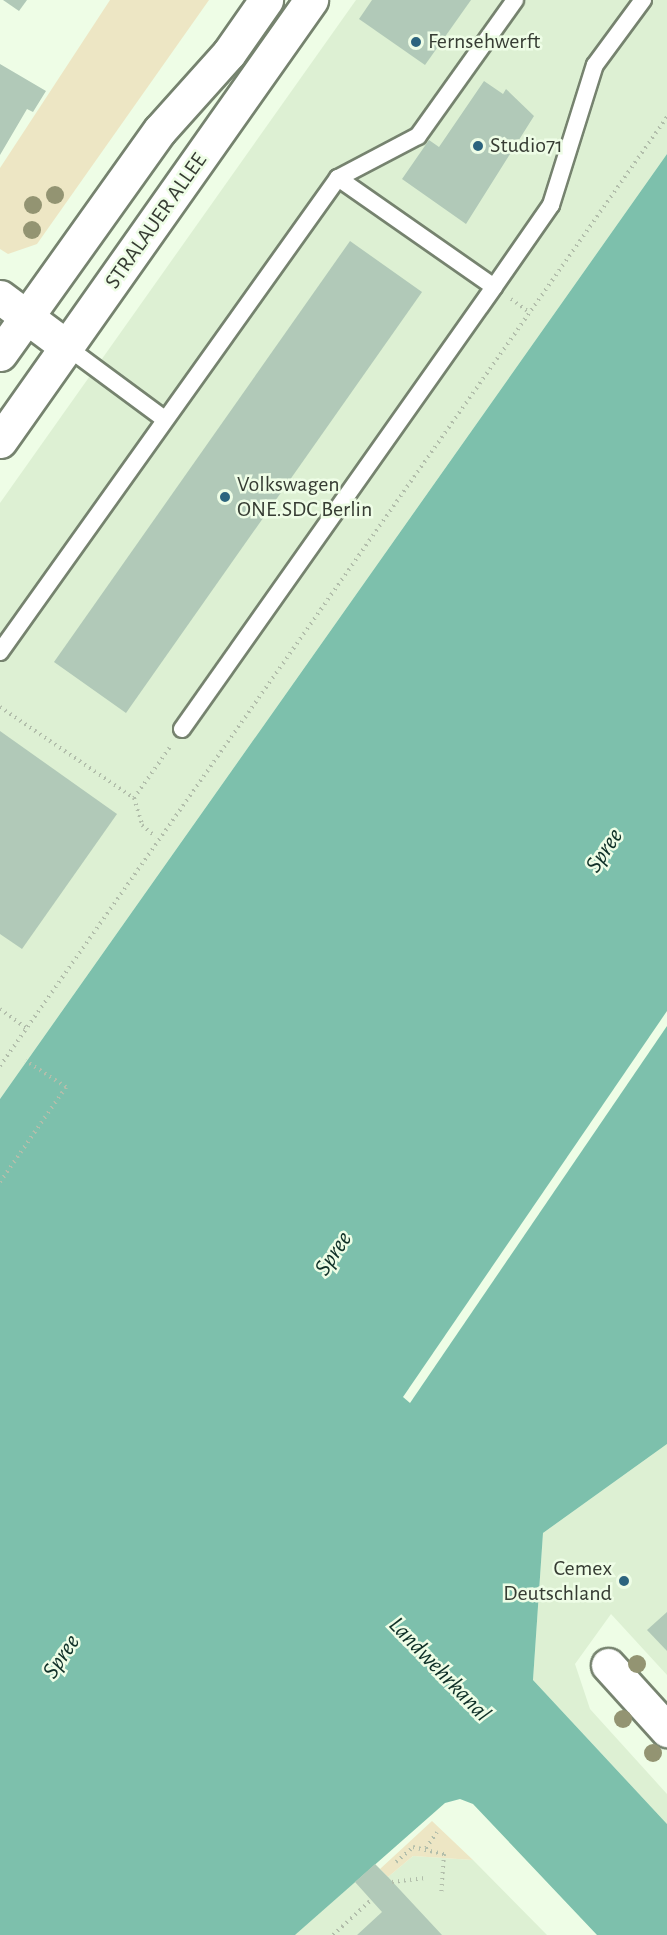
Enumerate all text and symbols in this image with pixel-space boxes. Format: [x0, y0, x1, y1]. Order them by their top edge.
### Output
place label: Fernsehwerft [428, 29, 540, 55]
marker: Fernsehwerft [409, 35, 423, 49]
place label: Studio71 [490, 133, 563, 159]
marker: Studio71 [471, 139, 485, 153]
street label: STRALAUER ALLEE [99, 148, 213, 294]
place label: Volkswagen ONE.SDC Berlin [237, 471, 372, 522]
marker: Volkswagen ONE.SDC Berlin [218, 490, 232, 504]
water label: Spree [580, 823, 630, 879]
water label: Spree [309, 1226, 359, 1282]
place label: Cemex Deutschland [503, 1555, 612, 1606]
marker: Cemex Deutschland [617, 1574, 631, 1588]
water label: Landwehrkanal [382, 1611, 496, 1729]
water label: Spree [37, 1629, 87, 1685]

